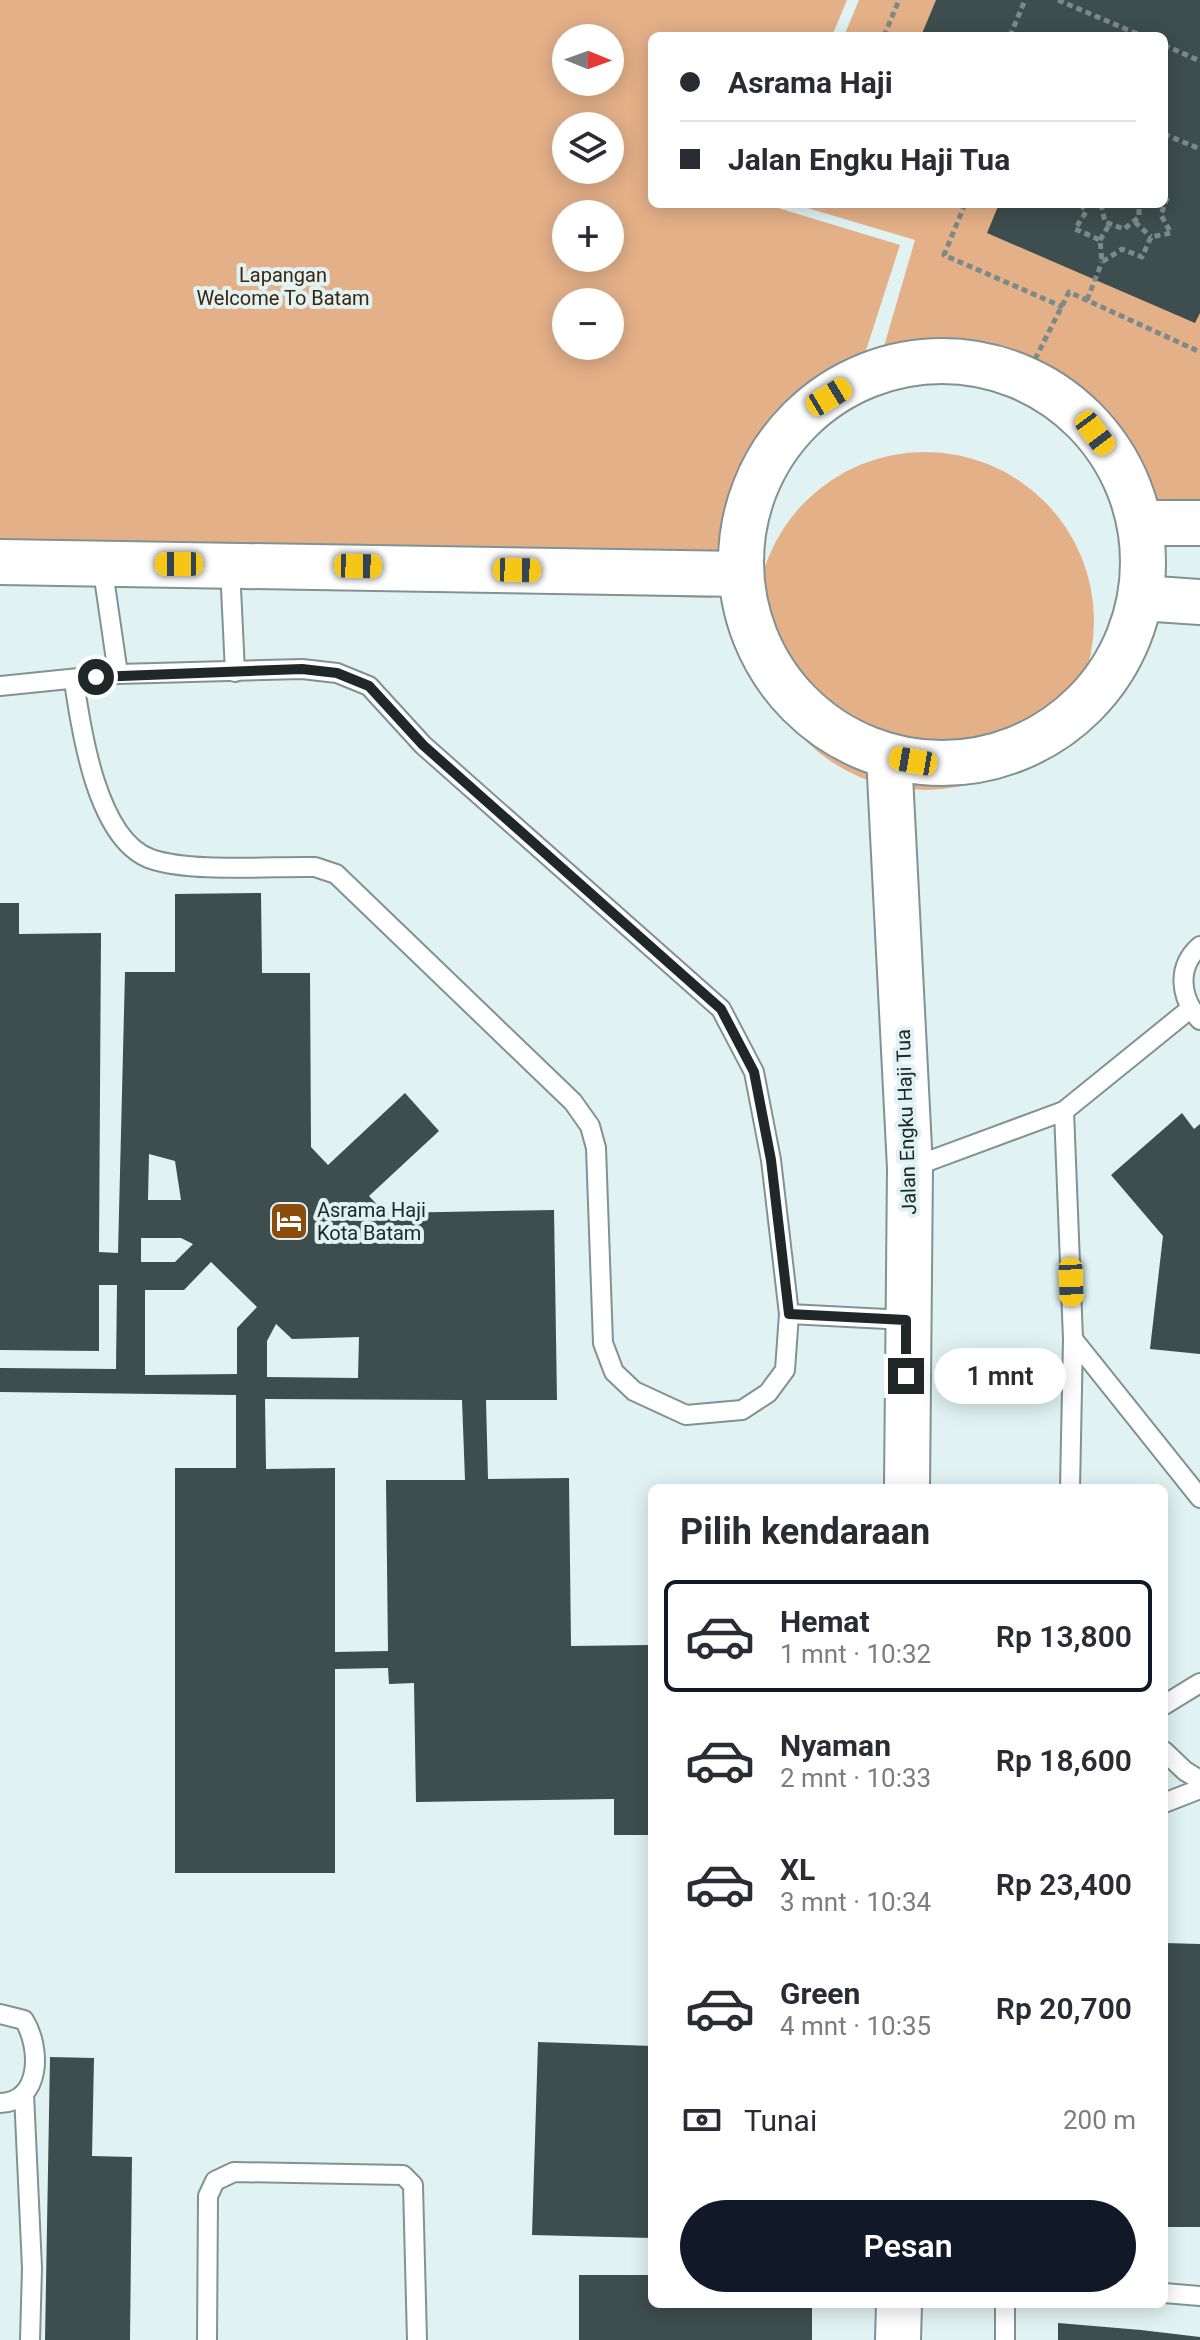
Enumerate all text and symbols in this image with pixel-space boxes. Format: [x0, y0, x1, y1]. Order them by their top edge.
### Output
north arrow [552, 24, 624, 96]
map controls [552, 24, 624, 360]
text: Asrama Haji [728, 65, 893, 100]
button: layers [552, 112, 624, 184]
text: Jalan Engku Haji Tua [728, 142, 1010, 177]
button: + [552, 200, 624, 272]
park label: Lapangan Welcome To Batam [196, 263, 370, 310]
button: − [552, 288, 624, 360]
car [802, 374, 856, 420]
car [1071, 407, 1119, 459]
car [155, 552, 203, 576]
car [334, 554, 382, 578]
car [493, 558, 541, 582]
route start [78, 659, 114, 695]
car [887, 745, 939, 777]
street label: Jalan Engku Haji Tua [891, 1029, 921, 1215]
place label: Asrama Haji Kota Batam [317, 1198, 426, 1245]
hotel icon: Asrama Haji Kota Batam [268, 1200, 310, 1242]
car [1058, 1258, 1084, 1306]
callout: 1 mnt [934, 1348, 1066, 1404]
route end [888, 1358, 924, 1394]
text: 1 mnt [966, 1361, 1034, 1391]
text: Pilih kendaraan [680, 1511, 930, 1553]
icon: car [684, 1600, 756, 1672]
text: Hemat [780, 1604, 870, 1639]
text: Rp 13,800 [996, 1619, 1132, 1654]
text: 1 mnt · 10:32 [780, 1639, 931, 1669]
icon: car [684, 1724, 756, 1796]
text: Nyaman [780, 1728, 891, 1763]
text: Rp 18,600 [996, 1743, 1132, 1778]
text: 2 mnt · 10:33 [780, 1763, 931, 1793]
icon: car [684, 1848, 756, 1920]
text: XL [780, 1852, 815, 1887]
text: Rp 23,400 [996, 1867, 1132, 1902]
text: 3 mnt · 10:34 [780, 1887, 931, 1917]
icon: car [684, 1972, 756, 2044]
text: Green [780, 1976, 860, 2011]
text: Rp 20,700 [996, 1991, 1132, 2026]
text: 4 mnt · 10:35 [780, 2011, 931, 2041]
icon: cash [680, 2098, 724, 2142]
text: Tunai [744, 2103, 817, 2138]
text: 200 m [1063, 2105, 1136, 2135]
button: Pesan [680, 2200, 1136, 2292]

